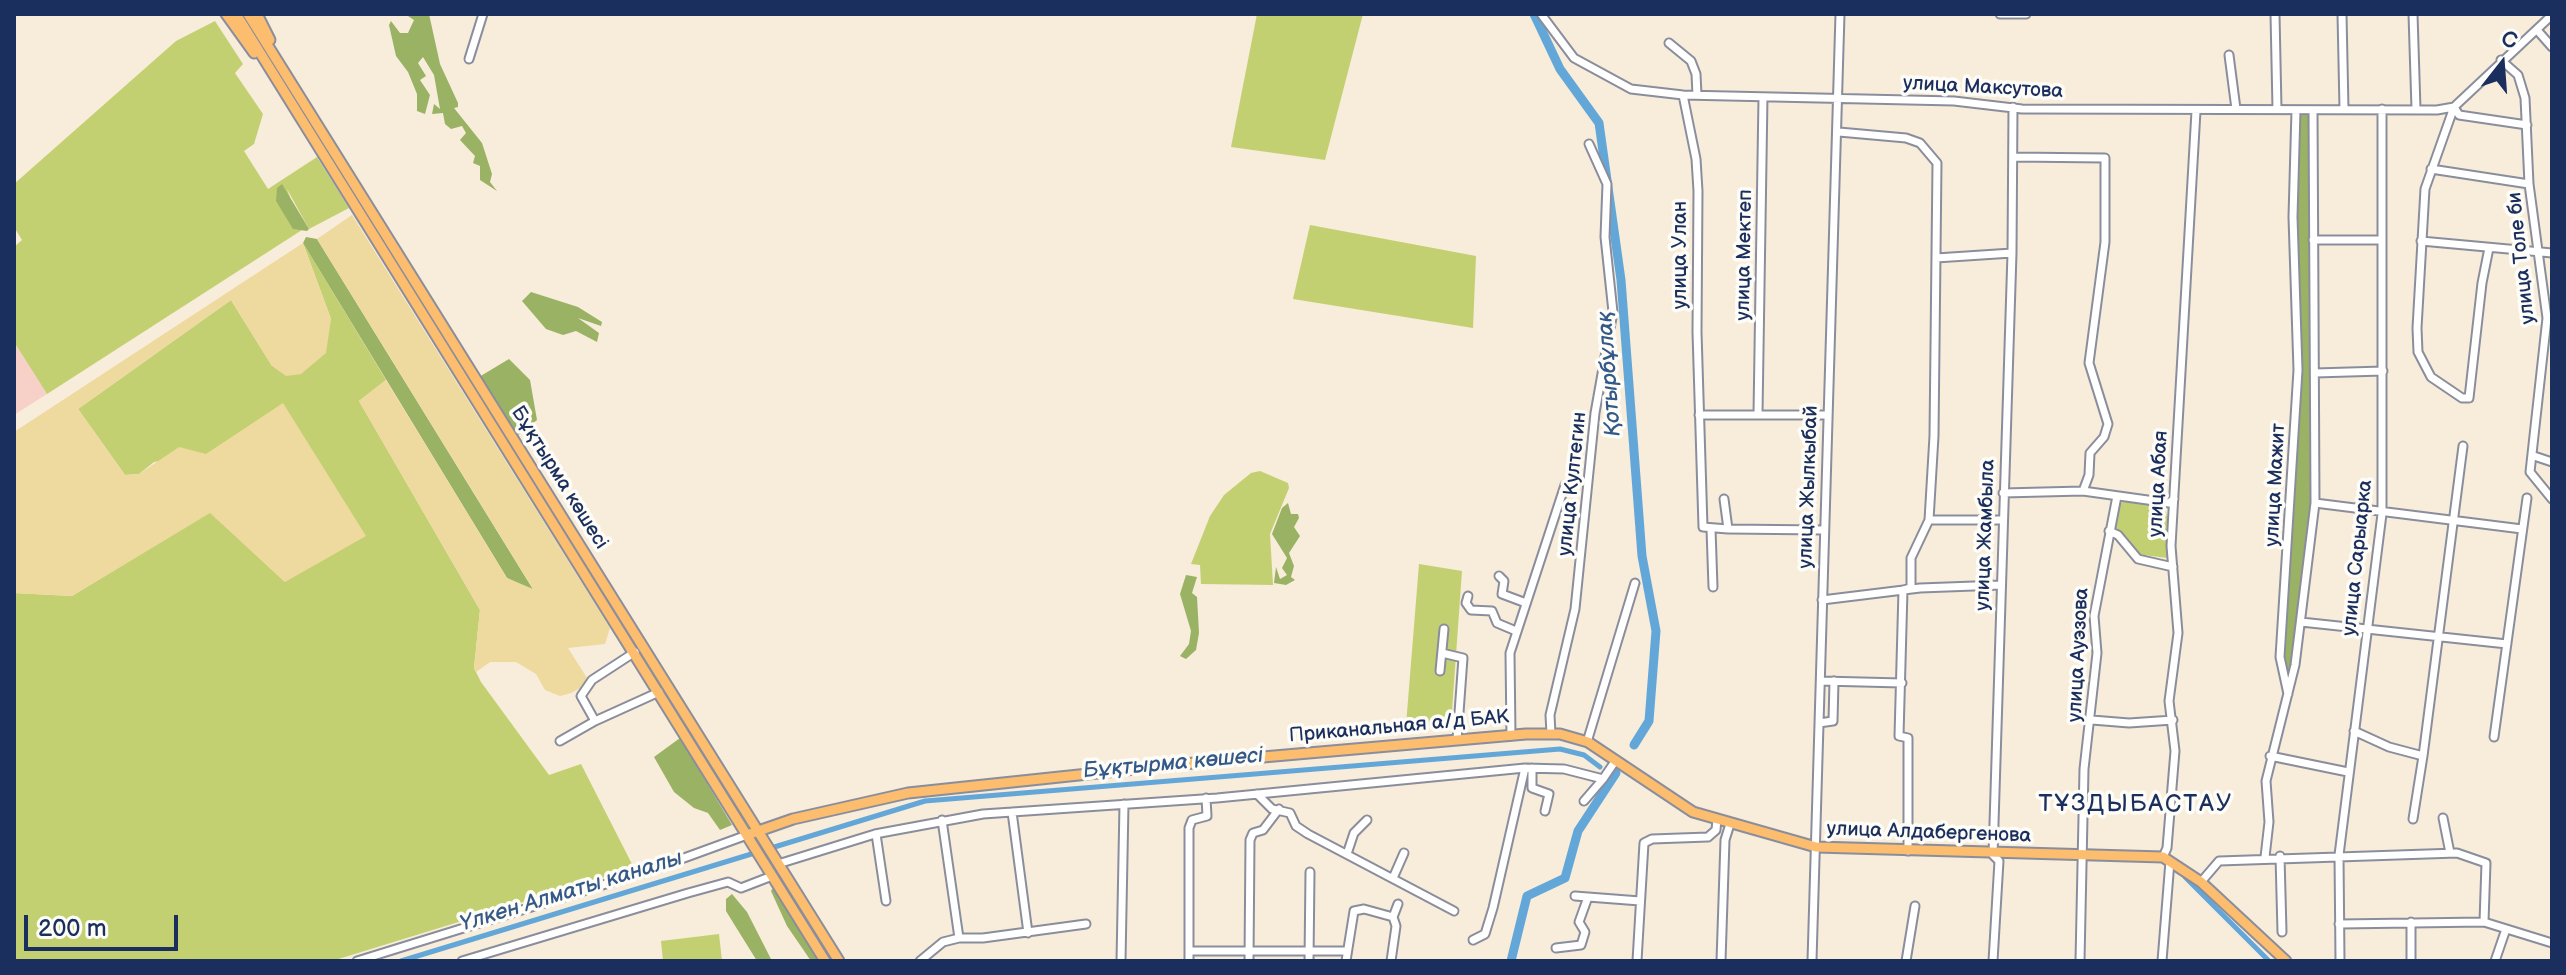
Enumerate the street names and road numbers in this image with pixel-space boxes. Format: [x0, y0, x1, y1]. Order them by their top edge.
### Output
street label: улица Максутова [1902, 72, 2064, 104]
street label: улица Мектеп [1732, 189, 1758, 321]
street label: улица Толе би [2503, 191, 2541, 325]
street label: улица Улан [1669, 201, 1693, 309]
street label: Бұқтырма көшесі [505, 402, 613, 554]
street label: улица Жылкыбай [1794, 405, 1824, 569]
street label: улица Култегин [1553, 411, 1593, 557]
street label: улица Мажит [2261, 423, 2291, 547]
street label: улица Абая [2144, 430, 2174, 538]
street label: улица Жамбыла [1971, 459, 2001, 611]
street label: улица Сарыарка [2338, 479, 2378, 637]
street label: улица Ауэзова [2063, 587, 2095, 723]
street label: Приканальная а/д БАК [1288, 705, 1510, 749]
street label: улица Алдабергенова [1826, 817, 2032, 849]

